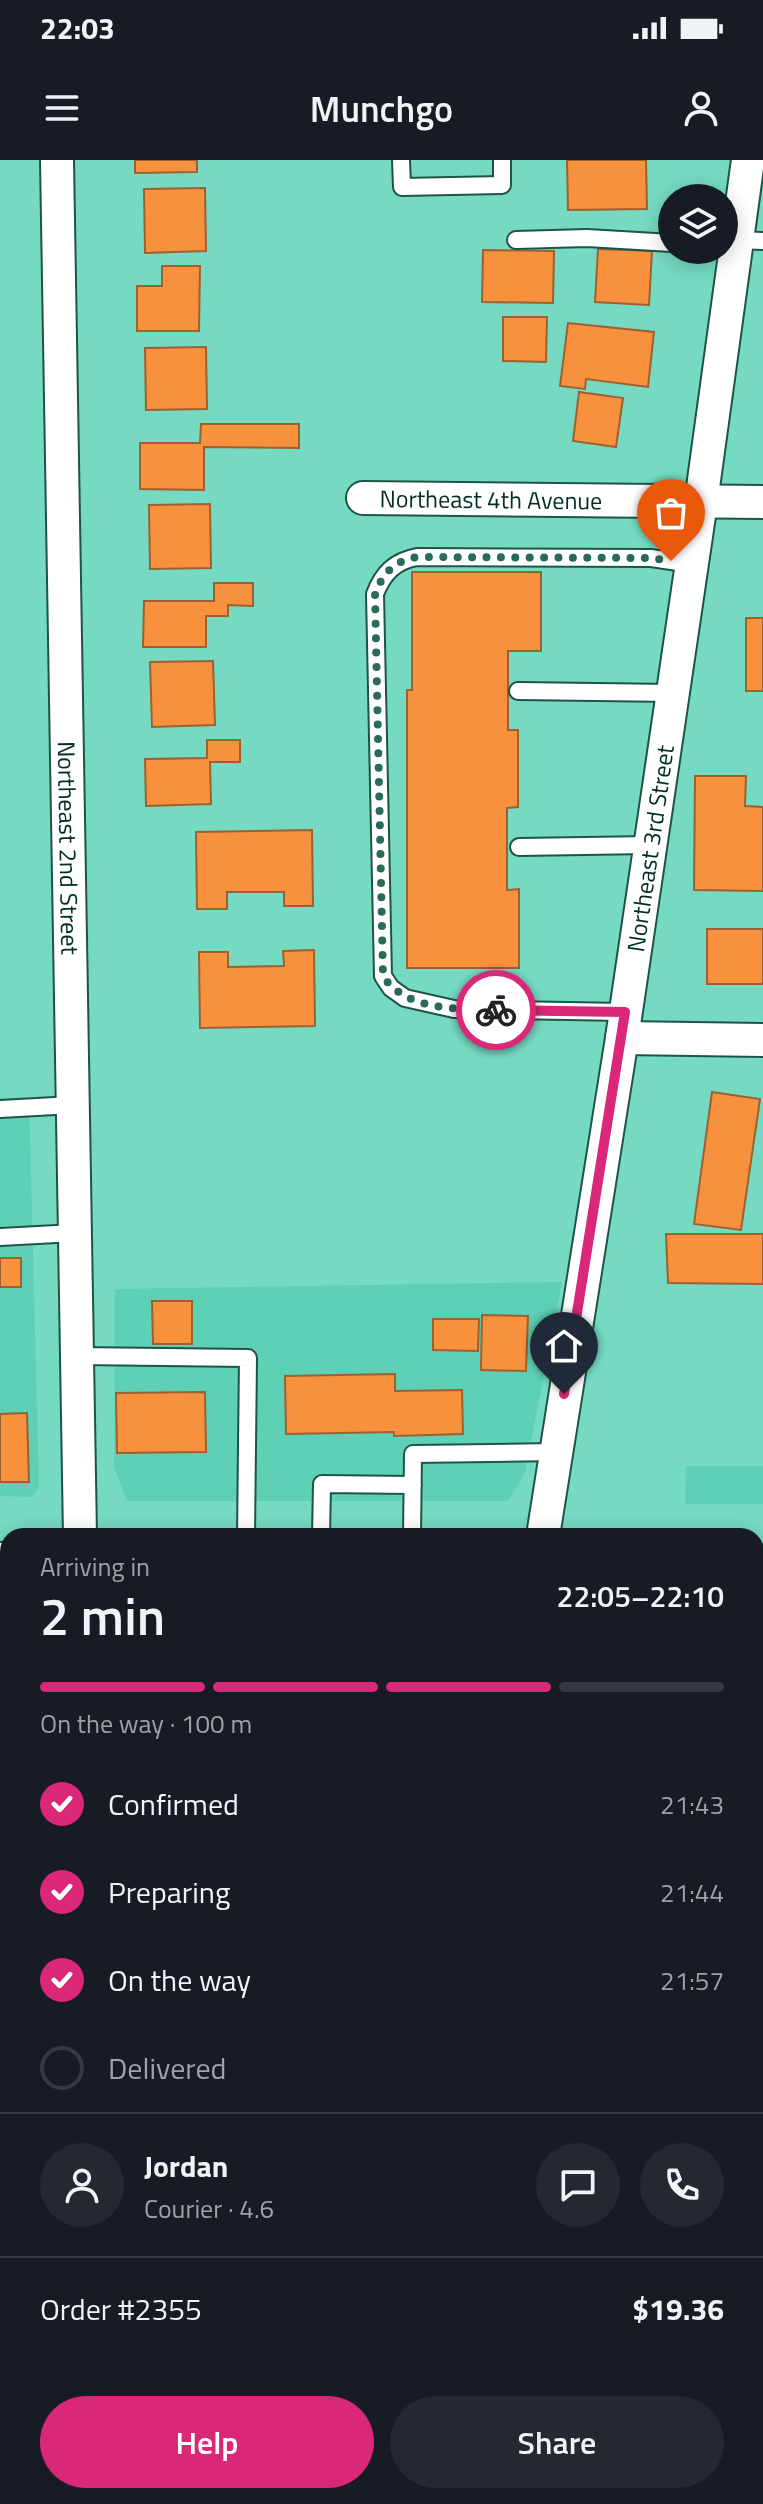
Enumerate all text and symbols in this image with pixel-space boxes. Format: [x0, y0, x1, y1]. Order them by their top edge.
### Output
text: 22:03 [40, 5, 115, 51]
text: Munchgo [310, 81, 453, 136]
icon: menu [40, 86, 84, 130]
icon: person [679, 86, 723, 130]
map controls [658, 184, 738, 264]
button: layers [658, 184, 738, 264]
pin [637, 479, 705, 561]
street label: Northeast 4th Avenue [379, 480, 602, 518]
icon: bag [649, 491, 693, 535]
street label: Northeast 2nd Street [49, 741, 88, 956]
street label: Northeast 3rd Street [617, 742, 683, 954]
courier [456, 970, 536, 1050]
icon: bike [474, 988, 518, 1032]
pin [530, 1312, 598, 1394]
icon: home [542, 1324, 586, 1368]
text: Arriving in [40, 1547, 150, 1586]
text: 22:05–22:10 [557, 1573, 724, 1619]
text: 2 min [40, 1576, 165, 1655]
text: On the way · 100 m [40, 1704, 252, 1743]
text: Confirmed [108, 1781, 239, 1827]
icon: check [40, 1782, 84, 1826]
text: 21:43 [660, 1785, 724, 1824]
text: Preparing [108, 1869, 230, 1915]
icon: check [40, 1870, 84, 1914]
text: 21:44 [660, 1873, 724, 1912]
text: On the way [108, 1957, 251, 2003]
icon: check [40, 1958, 84, 2002]
text: 21:57 [660, 1961, 724, 2000]
text: Delivered [108, 2045, 226, 2091]
button: person [40, 2143, 124, 2227]
text: Jordan [144, 2143, 228, 2189]
button: chat [536, 2143, 620, 2227]
button: phone [640, 2143, 724, 2227]
text: Courier · 4.6 [144, 2189, 274, 2228]
text: Order #2355 [40, 2286, 202, 2332]
text: $19.36 [632, 2286, 724, 2332]
button: Help [40, 2396, 374, 2488]
button: Share [390, 2396, 724, 2488]

